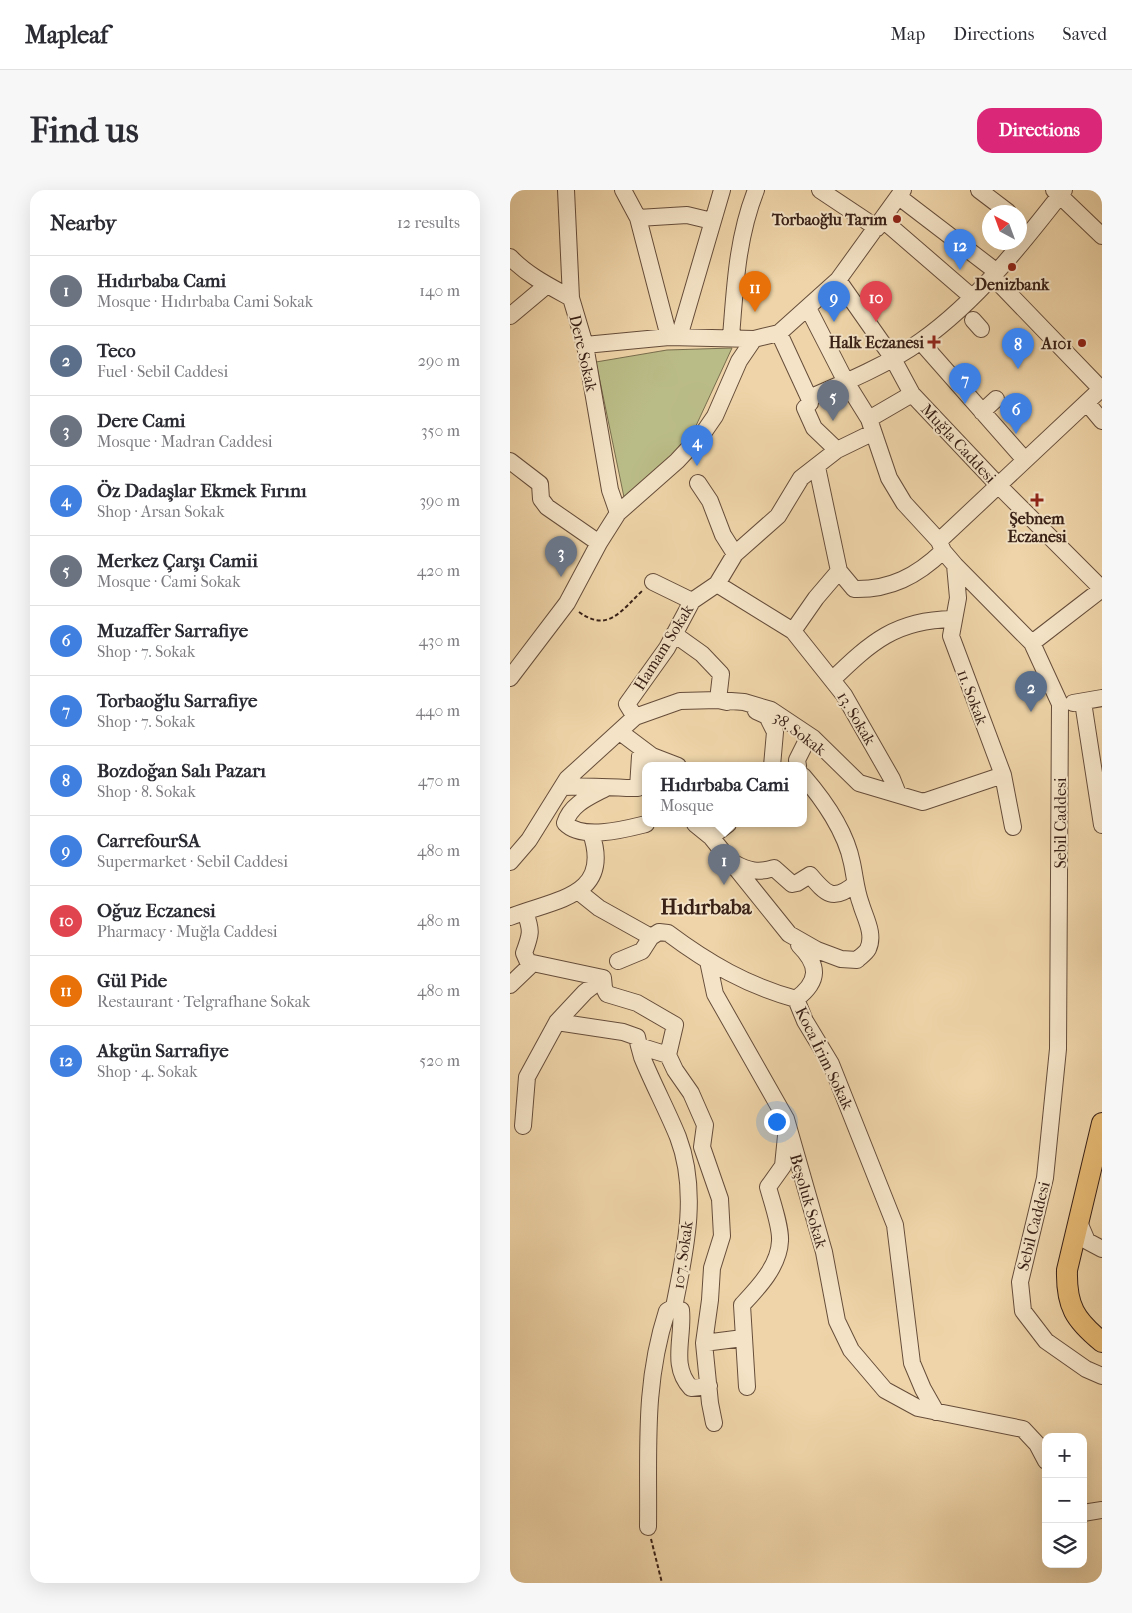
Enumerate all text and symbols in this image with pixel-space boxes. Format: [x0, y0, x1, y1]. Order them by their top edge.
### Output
text: Mapleaf [25, 21, 108, 49]
text: Map [891, 24, 925, 45]
text: Directions [953, 24, 1034, 45]
text: Saved [1062, 24, 1107, 45]
button: Directions [977, 108, 1102, 153]
text: Find us [30, 110, 139, 151]
north arrow [982, 205, 1027, 250]
place label: Torbaoğlu Tarım [771, 210, 888, 230]
text: Nearby [50, 211, 116, 235]
text: 12 results [397, 213, 460, 232]
marker: Torbaoğlu Tarım [891, 213, 903, 225]
pin: 12 [944, 229, 976, 270]
marker: Denizbank [1006, 261, 1018, 273]
text: Hıdırbaba Cami [97, 270, 226, 292]
pin: 11 [739, 271, 771, 312]
place label: Denizbank [975, 275, 1050, 294]
text: 1 [63, 281, 69, 300]
text: 140 m [419, 281, 460, 300]
pin: 9 [818, 281, 850, 322]
pin: 10 [860, 281, 892, 322]
text: Mosque · Hıdırbaba Cami Sokak [97, 292, 313, 311]
street label: Dere Sokak [565, 313, 602, 394]
pin: 8 [1002, 328, 1034, 369]
place label: Halk Eczanesi [829, 333, 924, 352]
place label: A101 [1041, 334, 1072, 353]
marker: Halk Eczanesi [928, 336, 940, 348]
marker: A101 [1076, 337, 1088, 349]
text: Teco [97, 340, 136, 362]
text: 2 [62, 351, 70, 370]
text: 290 m [418, 351, 460, 370]
text: Fuel · Sebil Caddesi [97, 362, 228, 381]
pin: 7 [949, 363, 981, 404]
pin: 5 [817, 380, 849, 421]
pin: 6 [1000, 393, 1032, 434]
street label: Muğla Caddesi [917, 400, 1000, 487]
text: Dere Cami [97, 410, 185, 432]
text: 3 [63, 421, 69, 440]
text: 350 m [421, 421, 460, 440]
pin: 4 [681, 425, 713, 466]
text: Mosque · Madran Caddesi [97, 432, 273, 451]
text: Öz Dadaşlar Ekmek Fırını [97, 480, 307, 502]
text: 4 [61, 491, 71, 510]
text: 390 m [419, 491, 460, 510]
marker: Şebnem Eczanesi [1031, 494, 1043, 506]
text: Shop · Arsan Sokak [97, 502, 224, 521]
place label: Şebnem Eczanesi [1007, 509, 1067, 546]
pin: 3 [545, 536, 577, 577]
text: Merkez Çarşı Camii [97, 550, 258, 572]
text: 5 [63, 561, 69, 580]
text: 420 m [417, 561, 460, 580]
text: Mosque · Cami Sokak [97, 572, 241, 591]
street label: Hamam Sokak [630, 600, 698, 694]
text: Muzaffer Sarrafiye [97, 620, 248, 642]
text: 6 [62, 631, 70, 650]
text: 430 m [418, 631, 460, 650]
text: Shop · 7. Sokak [97, 642, 195, 661]
street label: 11. Sokak [953, 667, 992, 728]
pin: 2 [1015, 671, 1047, 712]
street label: 13. Sokak [833, 688, 880, 749]
text: Torbaoğlu Sarrafiye [97, 690, 257, 712]
text: 7 [62, 701, 70, 720]
text: 440 m [415, 701, 460, 720]
street label: 38. Sokak [770, 707, 830, 760]
text: Shop · 7. Sokak [97, 712, 195, 731]
text: Bozdoğan Salı Pazarı [97, 760, 266, 782]
popup [642, 762, 807, 827]
text: 8 [62, 771, 70, 790]
text: 470 m [418, 771, 460, 790]
text: Hıdırbaba Cami [660, 774, 789, 796]
street label: Sebil Caddesi [1051, 777, 1070, 869]
text: Shop · 8. Sokak [97, 782, 196, 801]
text: Mosque [660, 796, 714, 815]
text: CarrefourSA [97, 830, 200, 852]
text: 9 [62, 841, 70, 860]
text: 480 m [417, 841, 460, 860]
pin: 1 [708, 844, 740, 885]
text: Supermarket · Sebil Caddesi [97, 852, 288, 871]
district label: Hıdırbaba [661, 895, 753, 919]
text: Oğuz Eczanesi [97, 900, 216, 922]
text: 10 [59, 911, 73, 930]
text: 480 m [417, 911, 460, 930]
text: Pharmacy · Muğla Caddesi [97, 922, 278, 941]
text: Gül Pide [97, 970, 167, 992]
text: 11 [60, 981, 72, 1000]
text: 480 m [417, 981, 460, 1000]
text: Restaurant · Telgrafhane Sokak [97, 992, 310, 1011]
street label: Koca İrim Sokak [791, 1004, 858, 1113]
text: Akgün Sarrafiye [97, 1040, 229, 1062]
text: 12 [59, 1051, 73, 1070]
text: 520 m [419, 1051, 460, 1070]
text: Shop · 4. Sokak [97, 1062, 198, 1081]
your location [764, 1109, 790, 1135]
street label: Beşoluk Sokak [785, 1152, 831, 1252]
street label: Sebil Caddesi [1013, 1179, 1054, 1273]
street label: 107. Sokak [668, 1219, 697, 1290]
map controls [1042, 1433, 1087, 1568]
button: + [1042, 1433, 1087, 1478]
button: − [1042, 1478, 1087, 1523]
button: layers [1042, 1523, 1087, 1568]

